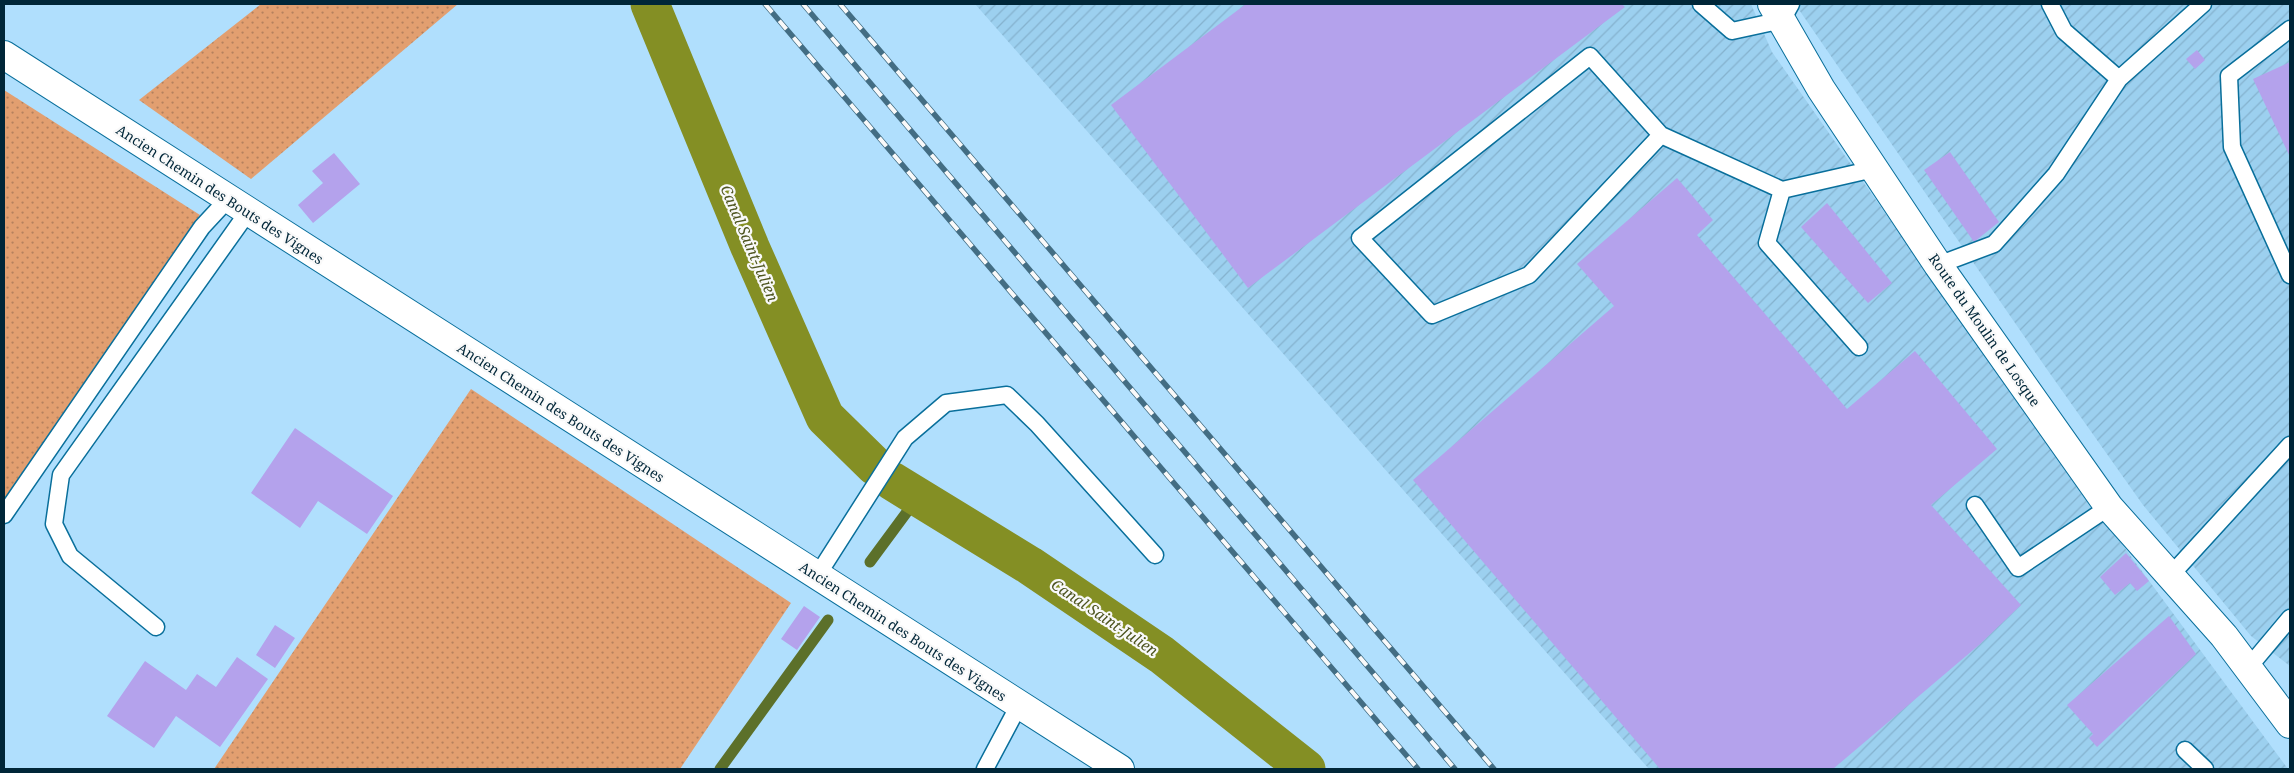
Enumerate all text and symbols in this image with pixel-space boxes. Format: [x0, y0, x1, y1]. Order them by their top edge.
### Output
street label: Ancien Chemin des Bouts des Vignes [113, 120, 327, 268]
water label: Canal Saint-Julien [716, 182, 784, 304]
street label: Route du Moulin de Losque [1925, 250, 2045, 410]
street label: Ancien Chemin des Bouts des Vignes [454, 338, 668, 486]
street label: Ancien Chemin des Bouts des Vignes [796, 557, 1010, 705]
water label: Canal Saint-Julien [1048, 574, 1162, 660]

